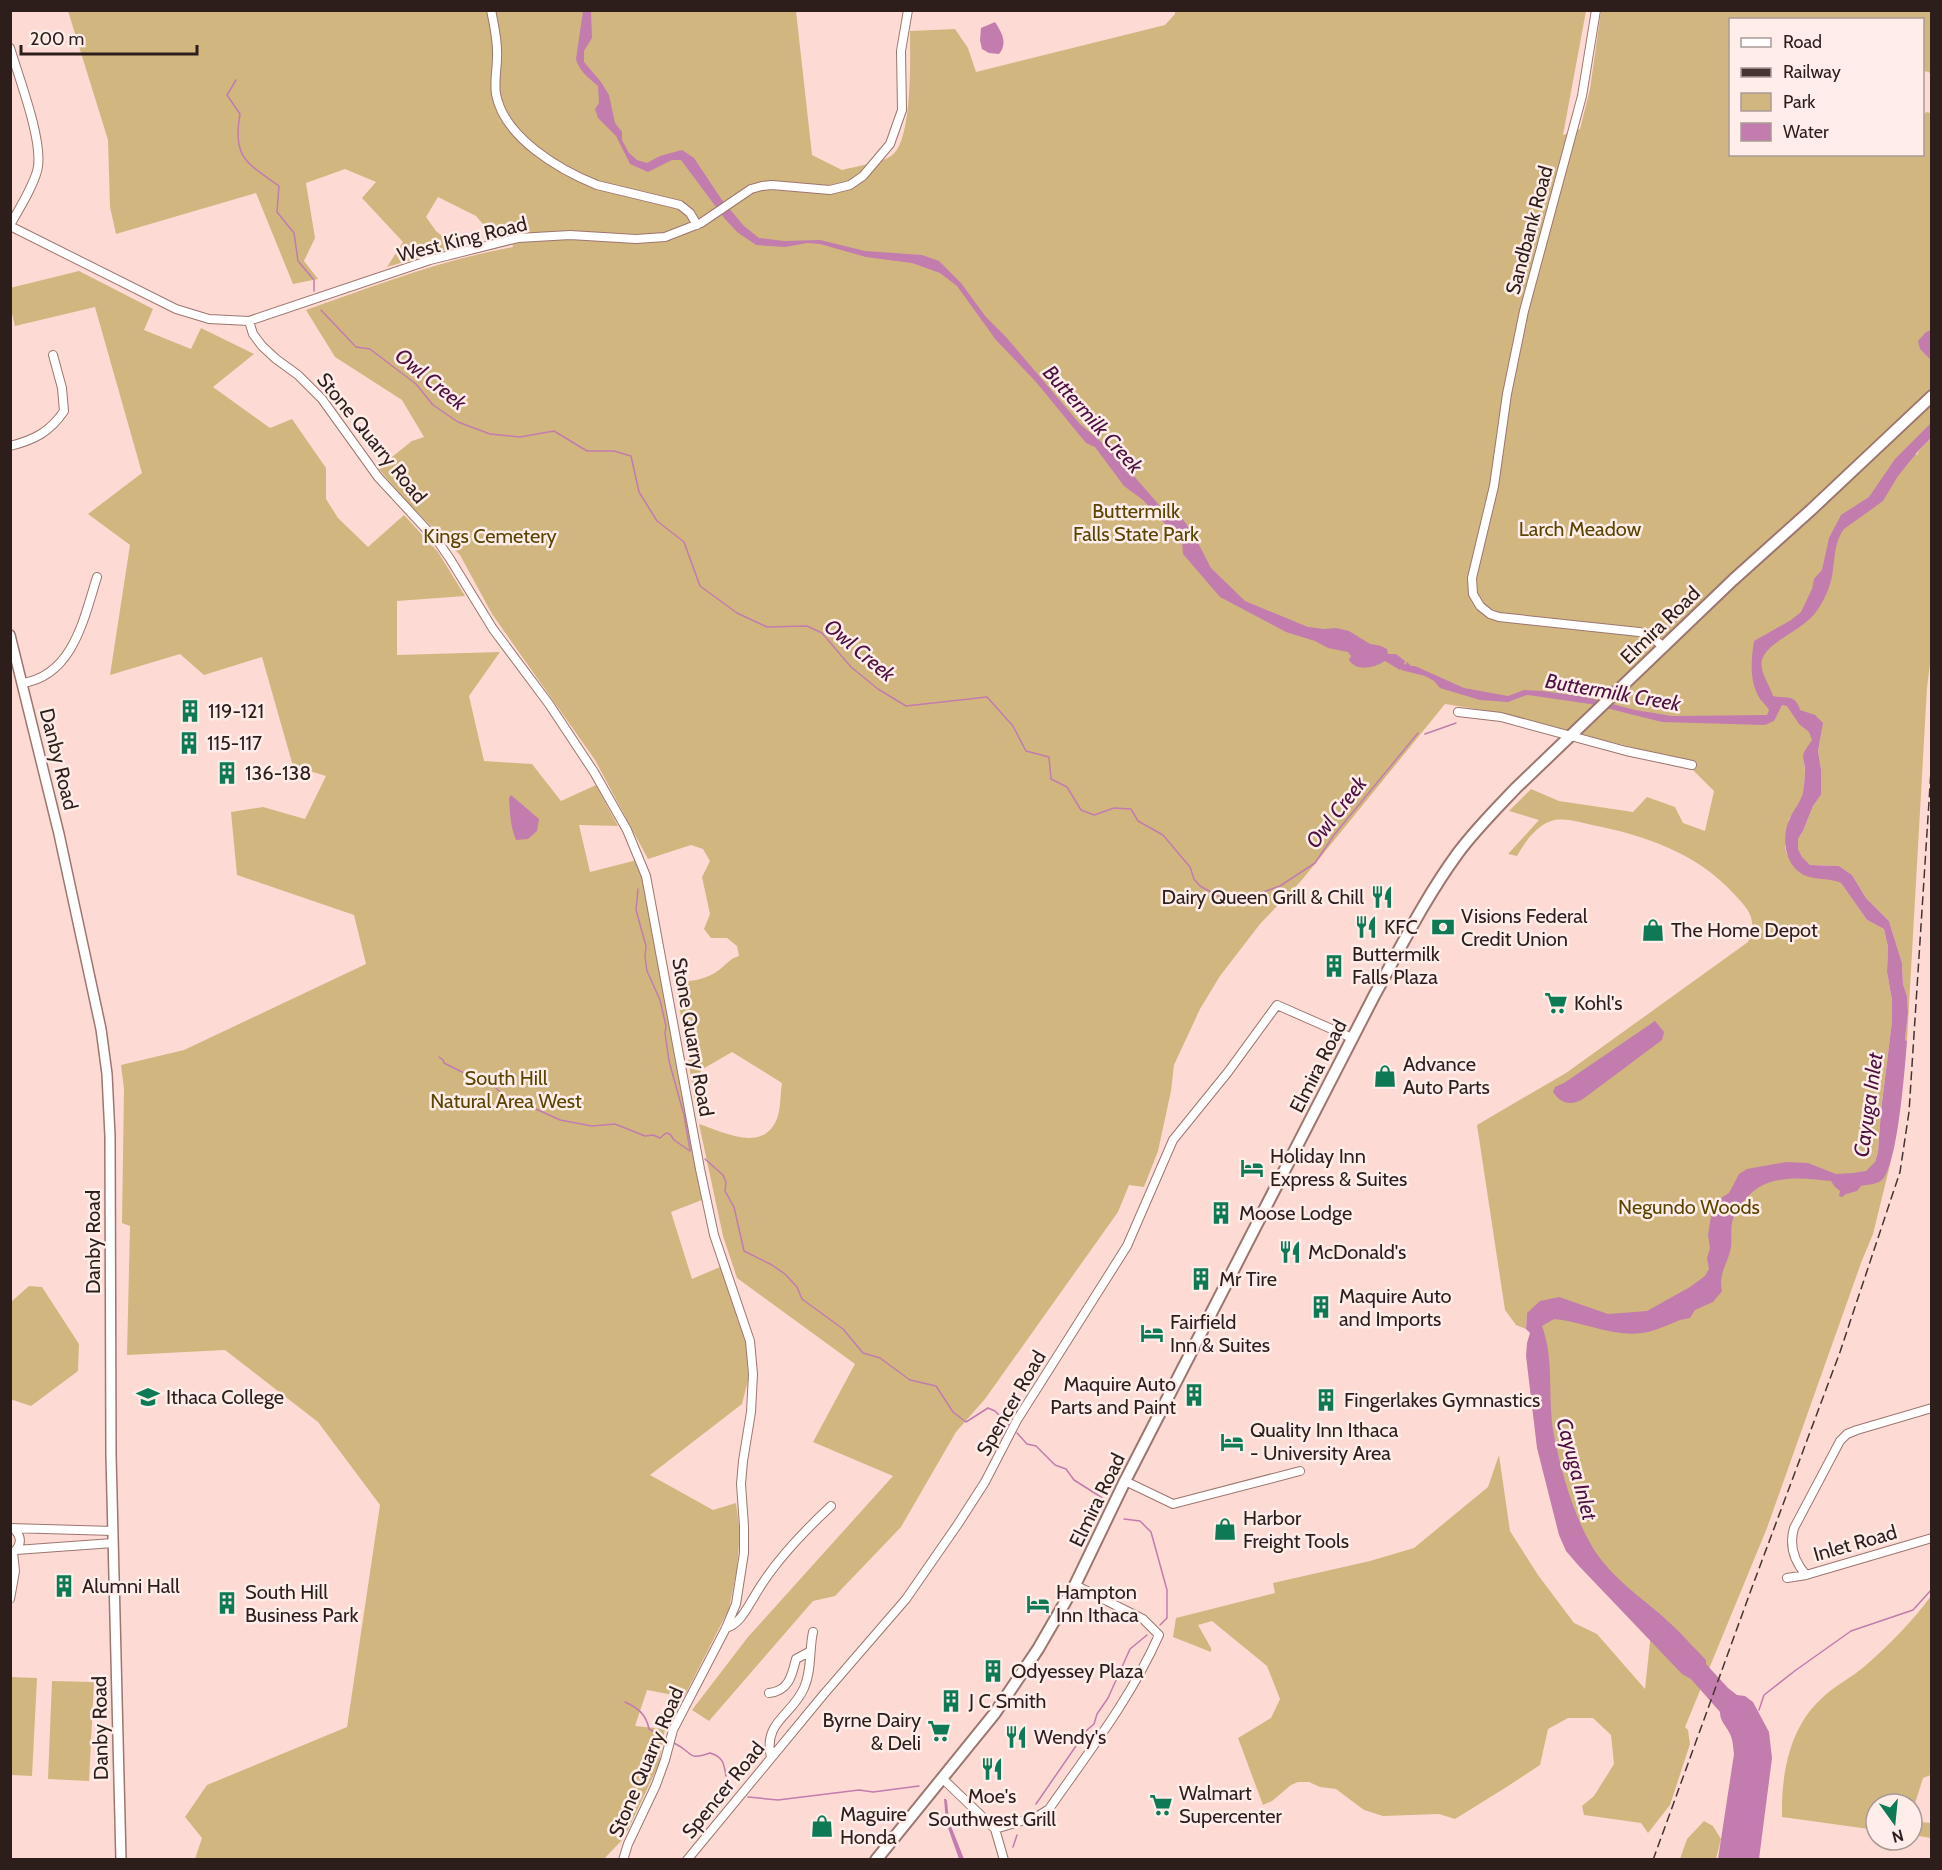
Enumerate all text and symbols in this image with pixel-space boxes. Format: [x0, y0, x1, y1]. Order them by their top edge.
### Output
scale bar [21, 18, 196, 56]
legend [1729, 18, 1924, 156]
text: 200 m [30, 28, 84, 50]
text: Road [1783, 31, 1822, 53]
text: Railway [1783, 61, 1841, 83]
text: Park [1783, 91, 1816, 113]
text: Water [1783, 121, 1829, 143]
street label: Sandbank Road [1500, 163, 1558, 297]
street label: West King Road [395, 211, 529, 267]
water label: Owl Creek [390, 343, 472, 416]
water label: Buttermilk Creek [1038, 360, 1149, 479]
street label: Stone Quarry Road [312, 368, 432, 508]
park label: Buttermilk Falls State Park [1073, 499, 1199, 546]
park label: Larch Meadow [1519, 517, 1642, 541]
park label: Kings Cemetery [423, 524, 557, 548]
street label: Elmira Road [1615, 581, 1705, 669]
water label: Owl Creek [820, 613, 901, 687]
water label: Buttermilk Creek [1543, 668, 1684, 716]
building icon: 119-121 [177, 698, 203, 724]
place label: 119-121 [208, 699, 264, 723]
street label: Danby Road [35, 706, 83, 812]
building icon: 115-117 [176, 730, 202, 756]
place label: 115-117 [207, 731, 262, 755]
building icon: 136-138 [214, 760, 240, 786]
place label: 136-138 [245, 761, 311, 785]
water label: Owl Creek [1300, 770, 1372, 853]
restaurant icon: Dairy Queen Grill & Chill [1369, 884, 1395, 910]
place label: Dairy Queen Grill & Chill [1162, 885, 1364, 909]
place label: Visions Federal Credit Union [1461, 904, 1588, 951]
restaurant icon: KFC [1353, 914, 1379, 940]
bank icon: Visions Federal Credit Union [1430, 914, 1456, 940]
place label: KFC [1384, 915, 1418, 939]
shop icon: The Home Depot [1640, 917, 1666, 943]
place label: The Home Depot [1671, 918, 1818, 942]
place label: Buttermilk Falls Plaza [1352, 942, 1440, 989]
building icon: Buttermilk Falls Plaza [1321, 953, 1347, 979]
street label: Stone Quarry Road [667, 956, 719, 1118]
supermarket icon: Kohl's [1543, 990, 1569, 1016]
place label: Kohl's [1574, 991, 1623, 1015]
street label: Elmira Road [1284, 1015, 1352, 1117]
water label: Cayuga Inlet [1848, 1051, 1888, 1159]
place label: Advance Auto Parts [1403, 1052, 1490, 1099]
shop icon: Advance Auto Parts [1372, 1063, 1398, 1089]
park label: South Hill Natural Area West [430, 1066, 582, 1113]
place label: Holiday Inn Express & Suites [1270, 1144, 1407, 1191]
hotel icon: Holiday Inn Express & Suites [1239, 1155, 1265, 1181]
street label: Danby Road [81, 1190, 105, 1294]
park label: Negundo Woods [1618, 1195, 1760, 1219]
building icon: Moose Lodge [1208, 1200, 1234, 1226]
place label: Moose Lodge [1239, 1201, 1352, 1225]
restaurant icon: McDonald's [1277, 1239, 1303, 1265]
place label: McDonald's [1308, 1240, 1406, 1264]
building icon: Mr Tire [1188, 1266, 1214, 1292]
place label: Mr Tire [1219, 1267, 1277, 1291]
place label: Maquire Auto and Imports [1339, 1284, 1452, 1331]
building icon: Maquire Auto and Imports [1308, 1294, 1334, 1320]
place label: Fairfield Inn & Suites [1170, 1310, 1270, 1357]
hotel icon: Fairfield Inn & Suites [1139, 1320, 1165, 1346]
street label: Spencer Road [971, 1346, 1051, 1460]
place label: Maquire Auto Parts and Paint [1050, 1372, 1176, 1419]
building icon: Maquire Auto Parts and Paint [1181, 1382, 1207, 1408]
school or university icon: Ithaca College [135, 1384, 161, 1410]
place label: Ithaca College [166, 1385, 284, 1409]
building icon: Fingerlakes Gymnastics [1313, 1387, 1339, 1413]
place label: Fingerlakes Gymnastics [1344, 1388, 1540, 1412]
water label: Cayuga Inlet [1551, 1415, 1603, 1524]
place label: Quality Inn Ithaca - University Area [1250, 1418, 1399, 1465]
hotel icon: Quality Inn Ithaca - University Area [1219, 1429, 1245, 1455]
street label: Elmira Road [1064, 1449, 1130, 1551]
place label: Harbor Freight Tools [1243, 1506, 1349, 1553]
shop icon: Harbor Freight Tools [1212, 1516, 1238, 1542]
street label: Inlet Road [1811, 1520, 1899, 1566]
building icon: Alumni Hall [51, 1573, 77, 1599]
place label: Alumni Hall [82, 1574, 180, 1598]
place label: South Hill Business Park [245, 1580, 358, 1627]
place label: Hampton Inn Ithaca [1056, 1580, 1139, 1627]
building icon: South Hill Business Park [214, 1590, 240, 1616]
hotel icon: Hampton Inn Ithaca [1025, 1591, 1051, 1617]
building icon: Odyessey Plaza [980, 1658, 1006, 1684]
place label: Odyessey Plaza [1011, 1659, 1144, 1683]
street label: Danby Road [87, 1676, 113, 1780]
street label: Stone Quarry Road [604, 1683, 688, 1841]
building icon: J C Smith [938, 1688, 964, 1714]
place label: J C Smith [968, 1689, 1046, 1713]
place label: Byrne Dairy & Deli [822, 1708, 921, 1755]
supermarket icon: Byrne Dairy & Deli [926, 1718, 952, 1744]
restaurant icon: Wendy's [1003, 1724, 1029, 1750]
place label: Wendy's [1034, 1725, 1106, 1749]
street label: Spencer Road [677, 1737, 769, 1843]
restaurant icon: Moe's Southwest Grill [979, 1756, 1005, 1782]
place label: Walmart Supercenter [1179, 1781, 1283, 1828]
place label: Moe's Southwest Grill [928, 1784, 1056, 1831]
supermarket icon: Walmart Supercenter [1148, 1792, 1174, 1818]
north arrow [1864, 1792, 1924, 1852]
place label: Maguire Honda [840, 1802, 907, 1849]
shop icon: Maguire Honda [809, 1813, 835, 1839]
text: N [1890, 1825, 1906, 1847]

